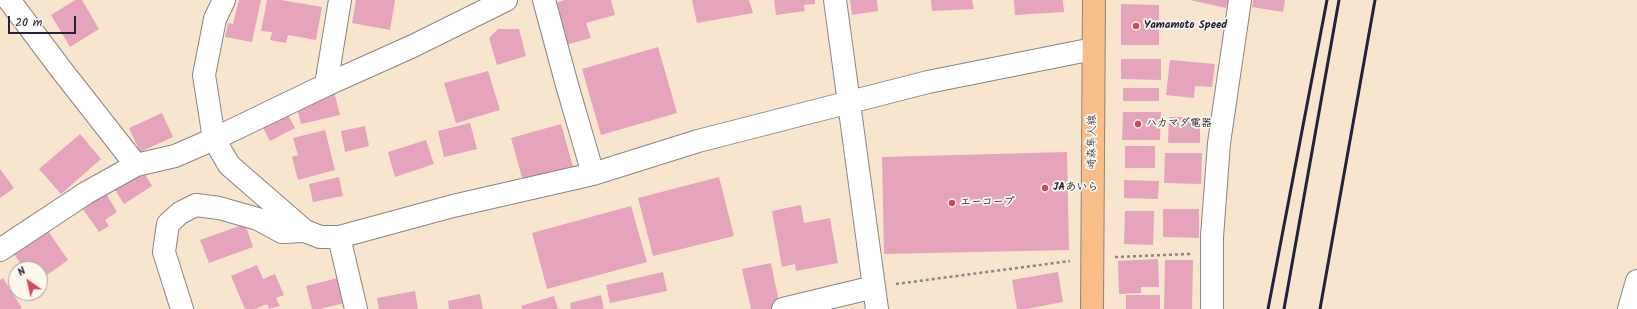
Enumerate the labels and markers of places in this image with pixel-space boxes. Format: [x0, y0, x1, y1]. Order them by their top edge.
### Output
place label: Yamamoto Speed [1144, 19, 1227, 33]
marker: Yamamoto Speed [1131, 21, 1141, 31]
place label: ハカマダ電器 [1146, 117, 1212, 131]
marker: ハカマダ電器 [1133, 119, 1143, 129]
place label: JAあいら [1053, 181, 1098, 195]
marker: JAあいら [1040, 183, 1050, 193]
place label: エーコープ [960, 196, 1015, 210]
marker: エーコープ [947, 198, 957, 208]

